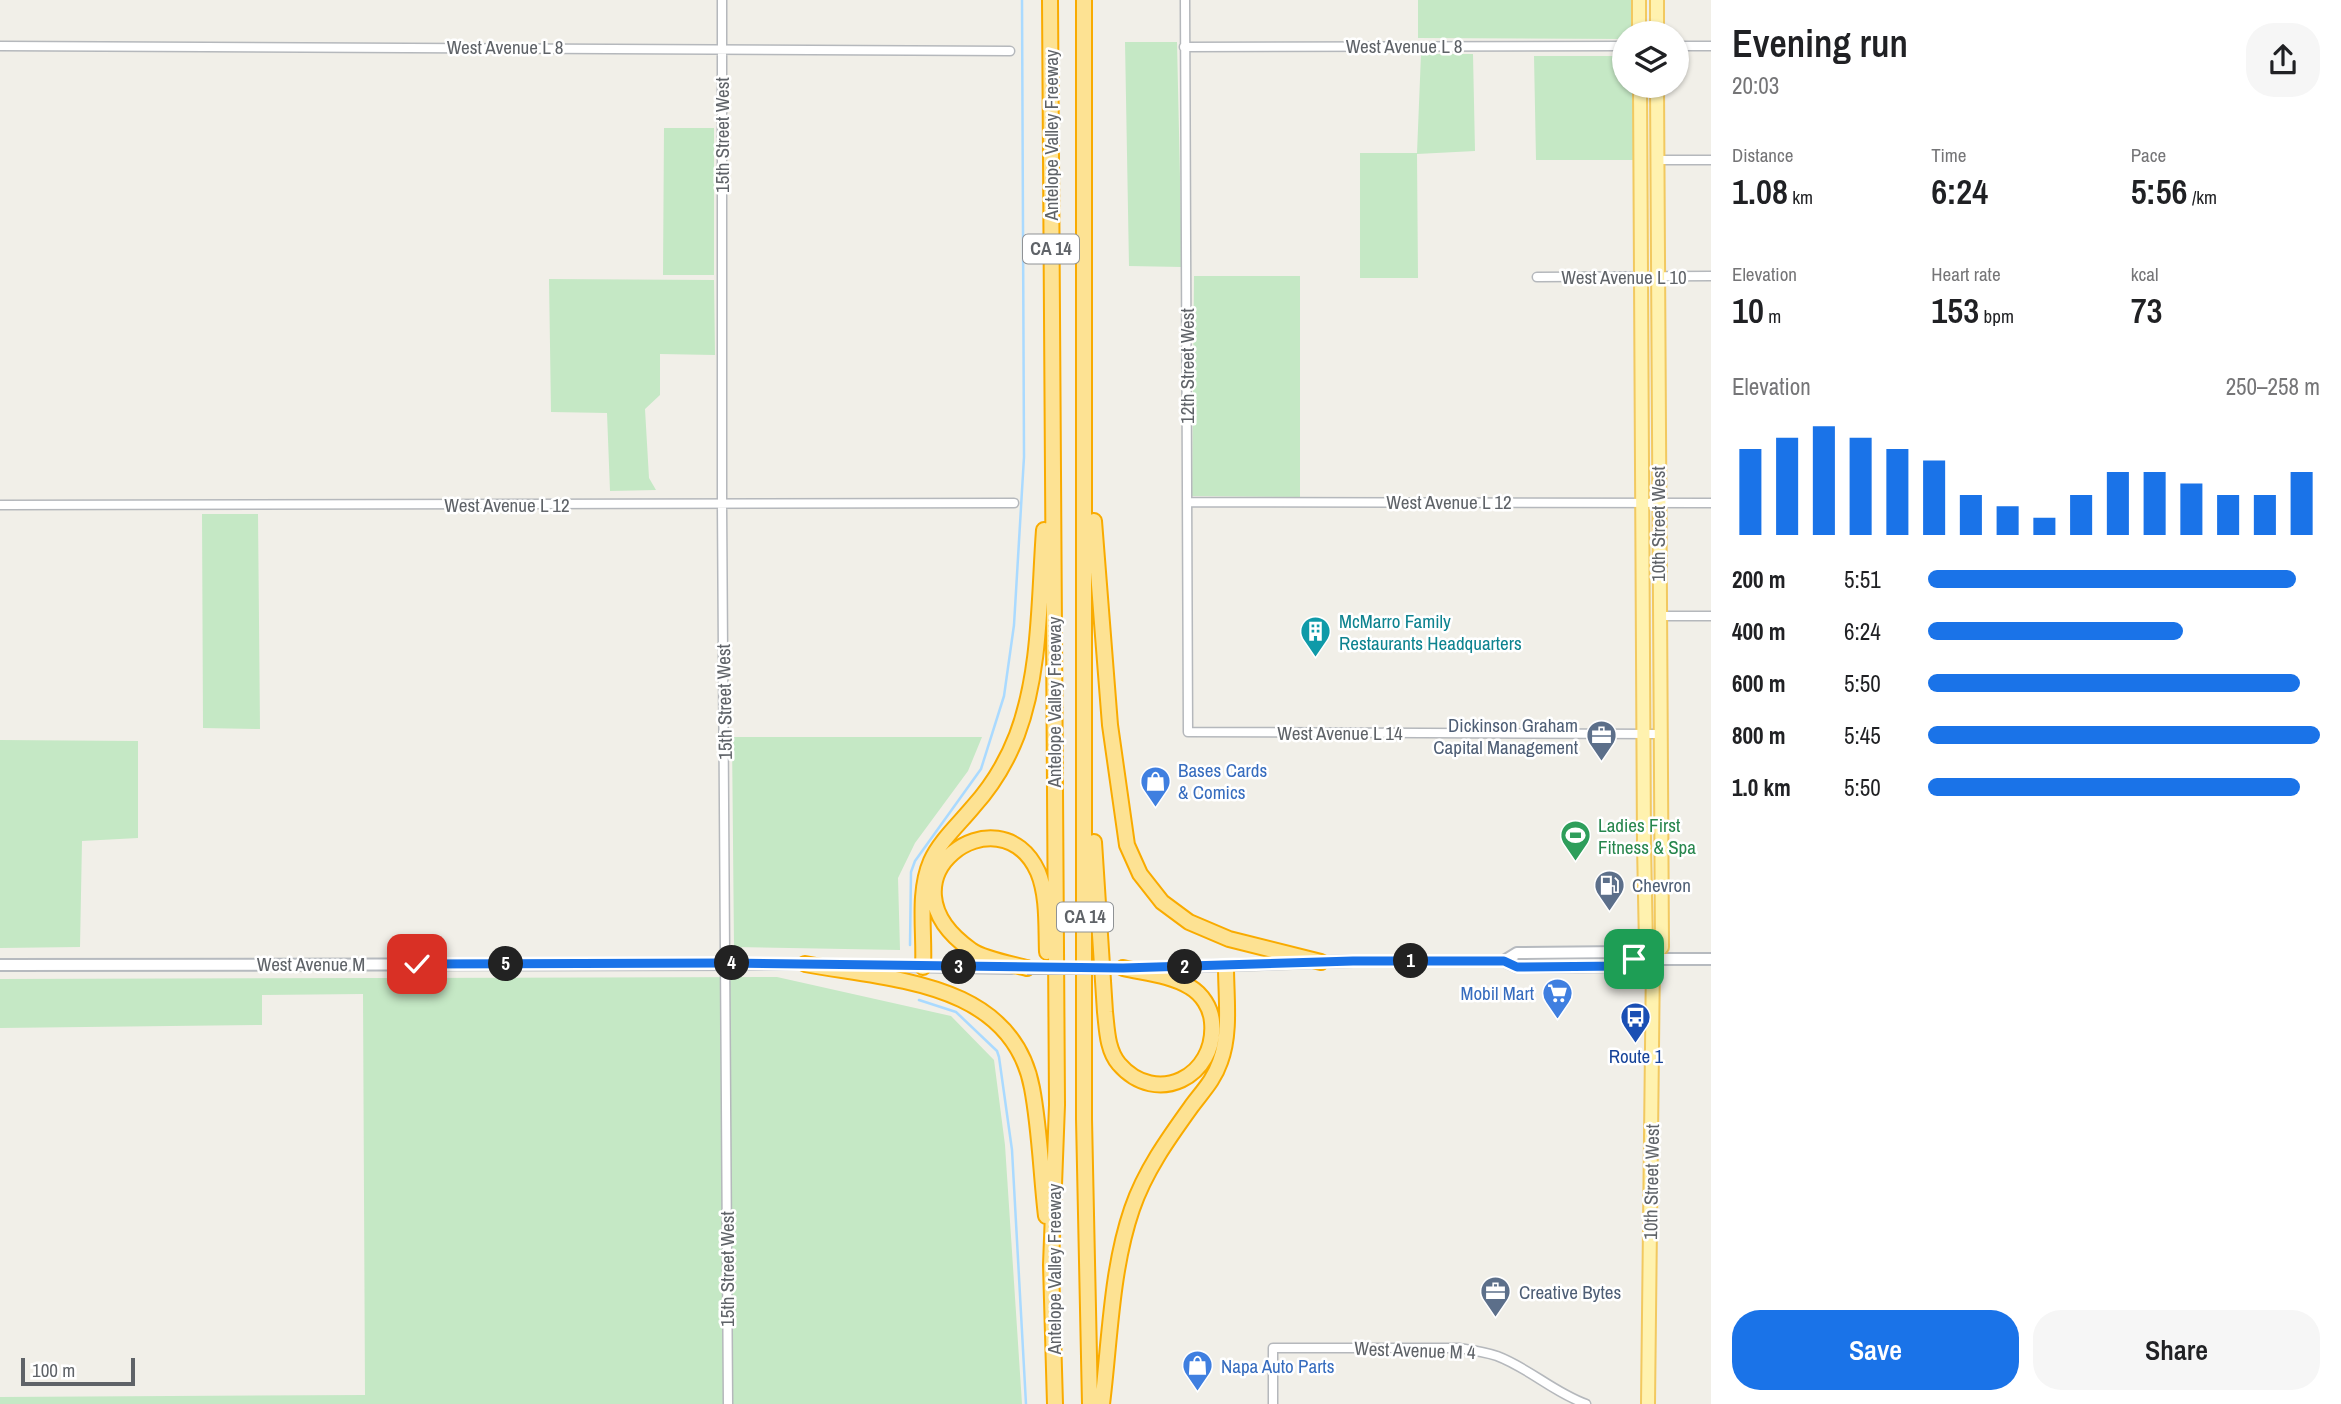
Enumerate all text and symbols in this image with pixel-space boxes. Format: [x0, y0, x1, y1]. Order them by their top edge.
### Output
text: Evening run [1732, 18, 1908, 69]
map controls [1612, 21, 1689, 98]
button: layers [1612, 21, 1689, 98]
button: share [2246, 23, 2320, 97]
street label: West Avenue L 8 [1346, 33, 1462, 59]
street label: West Avenue L 8 [447, 34, 563, 60]
street label: Antelope Valley Freeway [1038, 49, 1064, 222]
text: 20:03 [1732, 70, 1779, 101]
street label: 15th Street West [709, 76, 735, 193]
text: Distance [1732, 142, 1793, 168]
text: Time [1931, 142, 1966, 168]
text: Pace [2131, 142, 2166, 168]
text: 1.08 [1732, 168, 1788, 215]
text: 6:24 [1931, 168, 1988, 215]
text: 5:56 [2131, 168, 2188, 215]
text: km [1788, 184, 1813, 210]
text: /km [2188, 184, 2217, 210]
road number: CA 14 [1023, 234, 1079, 264]
text: Elevation [1732, 261, 1797, 287]
text: Heart rate [1931, 261, 2001, 287]
text: kcal [2131, 261, 2158, 287]
street label: West Avenue L 10 [1561, 264, 1687, 290]
text: 10 [1732, 287, 1764, 334]
text: 153 [1931, 287, 1979, 334]
text: 73 [2131, 287, 2163, 334]
text: m [1764, 303, 1781, 329]
text: bpm [1979, 303, 2014, 329]
street label: 12th Street West [1174, 307, 1200, 424]
text: Elevation [1732, 371, 1811, 402]
text: 250–258 m [2226, 371, 2320, 402]
street label: 10th Street West [1645, 465, 1671, 582]
street label: West Avenue L 12 [1386, 489, 1512, 515]
street label: West Avenue L 12 [444, 492, 570, 518]
text: 200 m [1732, 564, 1785, 595]
text: 5:51 [1844, 564, 1881, 595]
place label: McMarro Family Restaurants Headquarters [1339, 608, 1522, 656]
building icon: McMarro Family Restaurants Headquarters [1299, 615, 1333, 659]
street label: Antelope Valley Freeway [1041, 616, 1067, 789]
text: 400 m [1732, 616, 1785, 647]
text: 6:24 [1844, 616, 1881, 647]
street label: 15th Street West [710, 643, 738, 760]
text: 600 m [1732, 668, 1785, 699]
text: 5:50 [1844, 668, 1881, 699]
place label: Dickinson Graham Capital Management [1433, 712, 1579, 760]
office icon: Dickinson Graham Capital Management [1584, 719, 1618, 763]
street label: West Avenue L 14 [1277, 720, 1403, 746]
text: 800 m [1732, 720, 1785, 751]
text: 5:45 [1844, 720, 1881, 751]
place label: Bases Cards & Comics [1178, 757, 1267, 805]
shop icon: Bases Cards & Comics [1138, 764, 1172, 808]
text: 1.0 km [1732, 772, 1791, 803]
text: 5:50 [1844, 772, 1881, 803]
place label: Ladies First Fitness & Spa [1598, 812, 1696, 860]
sports icon: Ladies First Fitness & Spa [1558, 819, 1592, 863]
fuel station icon: Chevron [1592, 868, 1626, 912]
place label: Chevron [1632, 872, 1691, 898]
road number: CA 14 [1057, 902, 1113, 932]
pin [1604, 929, 1664, 989]
pin [387, 934, 447, 994]
icon: arrive [1615, 940, 1653, 978]
pin: 1 [1394, 944, 1428, 978]
icon: check [398, 945, 436, 983]
pin: 5 [489, 946, 524, 982]
pin: 4 [714, 946, 750, 981]
text: 1 [1406, 947, 1415, 973]
text: 4 [727, 949, 736, 975]
text: 5 [501, 950, 510, 976]
pin: 3 [942, 950, 976, 984]
pin: 2 [1168, 950, 1202, 984]
street label: West Avenue M [257, 951, 365, 977]
text: 3 [954, 953, 963, 979]
text: 2 [1180, 953, 1189, 979]
supermarket icon: Mobil Mart [1540, 976, 1574, 1020]
place label: Mobil Mart [1460, 980, 1535, 1006]
bus stop icon: Route 1 [1619, 1000, 1653, 1044]
place label: Route 1 [1609, 1043, 1664, 1069]
street label: 10th Street West [1637, 1123, 1665, 1240]
street label: Antelope Valley Freeway [1041, 1183, 1067, 1356]
street label: 15th Street West [714, 1210, 740, 1327]
office icon: Creative Bytes [1479, 1275, 1513, 1319]
place label: Creative Bytes [1519, 1279, 1621, 1305]
button: Save [1732, 1310, 2019, 1390]
button: Share [2033, 1310, 2320, 1390]
street label: West Avenue M 4 [1354, 1335, 1477, 1365]
shop icon: Napa Auto Parts [1181, 1349, 1215, 1393]
place label: Napa Auto Parts [1221, 1353, 1335, 1379]
scale bar [21, 1355, 135, 1387]
text: 100 m [32, 1357, 75, 1383]

